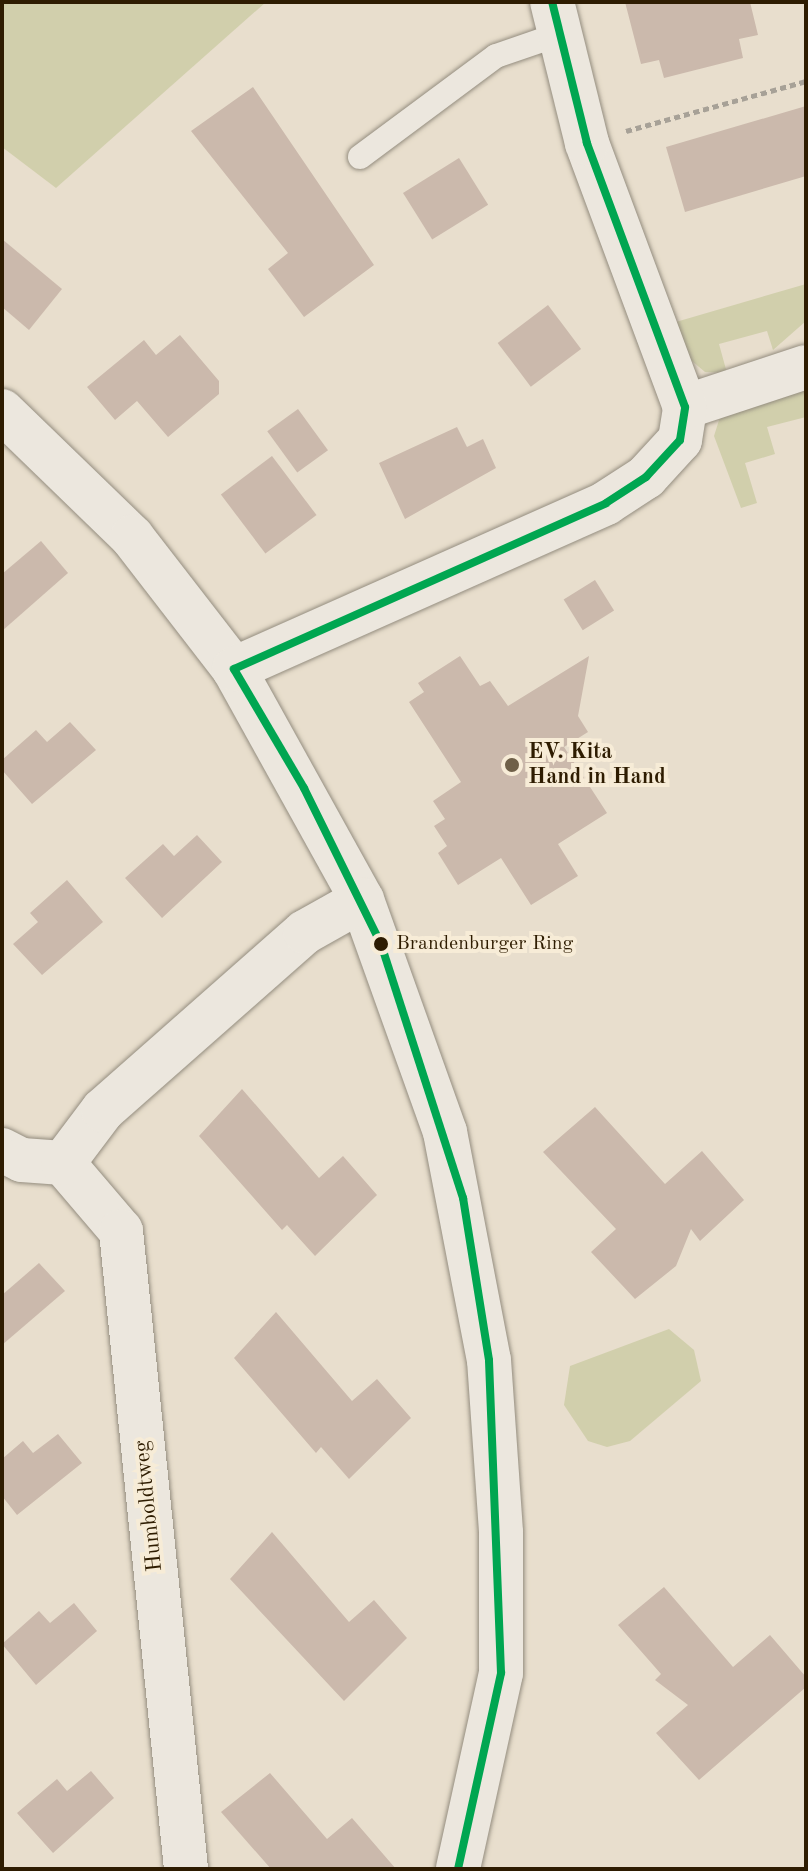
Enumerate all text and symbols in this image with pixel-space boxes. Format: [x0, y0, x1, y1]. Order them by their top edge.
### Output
place label: EV. Kita Hand in Hand [528, 739, 666, 790]
marker: EV. Kita Hand in Hand [503, 756, 521, 774]
place label: Brandenburger Ring [396, 932, 573, 956]
marker: Brandenburger Ring [373, 936, 389, 952]
street label: Humboldtweg [129, 1439, 169, 1573]

